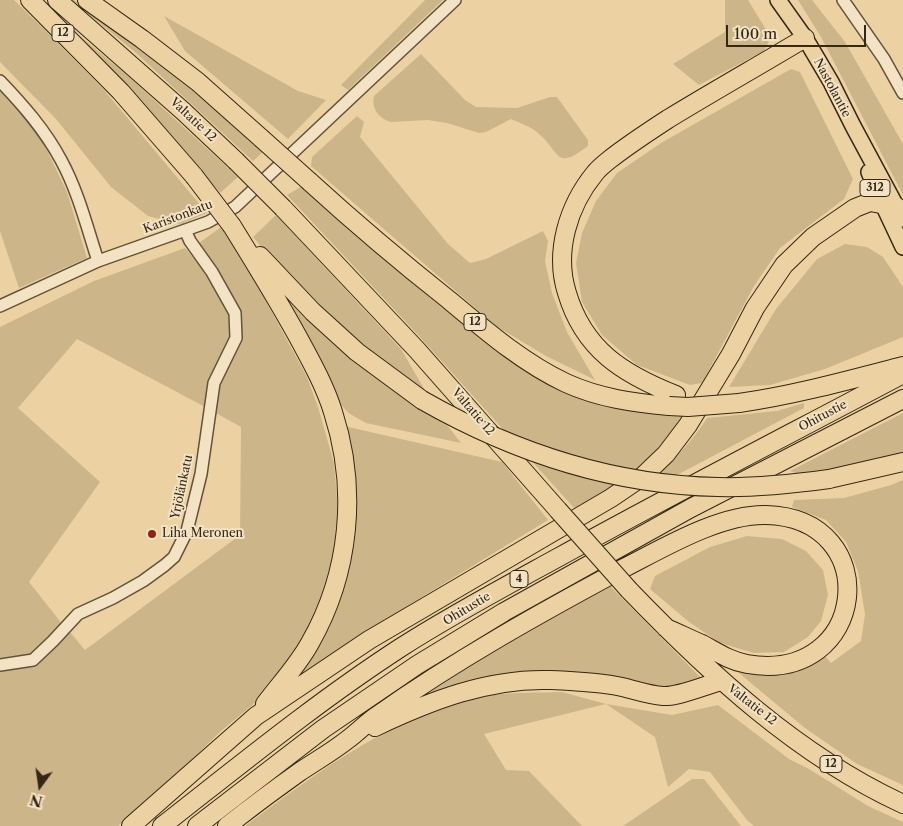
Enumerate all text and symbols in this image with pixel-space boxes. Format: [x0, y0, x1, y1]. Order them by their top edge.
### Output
scale bar [728, 15, 868, 47]
road number: 12 [52, 24, 74, 42]
text: 100 m [734, 24, 777, 43]
street label: Nastolantie [810, 56, 854, 120]
street label: Valtatie 12 [167, 95, 219, 145]
road number: 312 [860, 180, 890, 197]
street label: Karistonkatu [141, 197, 215, 237]
road number: 12 [464, 314, 486, 331]
street label: Valtatie 12 [449, 385, 497, 439]
street label: Ohitustie [796, 397, 850, 435]
street label: Yrjölänkatu [168, 454, 196, 520]
place label: Liha Meronen [162, 527, 243, 541]
marker: Liha Meronen [146, 528, 158, 540]
road number: 4 [510, 570, 528, 588]
street label: Ohitustie [441, 589, 493, 629]
street label: Valtatie 12 [725, 682, 779, 728]
road number: 12 [820, 756, 842, 772]
north arrow [15, 761, 65, 811]
text: N [28, 790, 44, 811]

